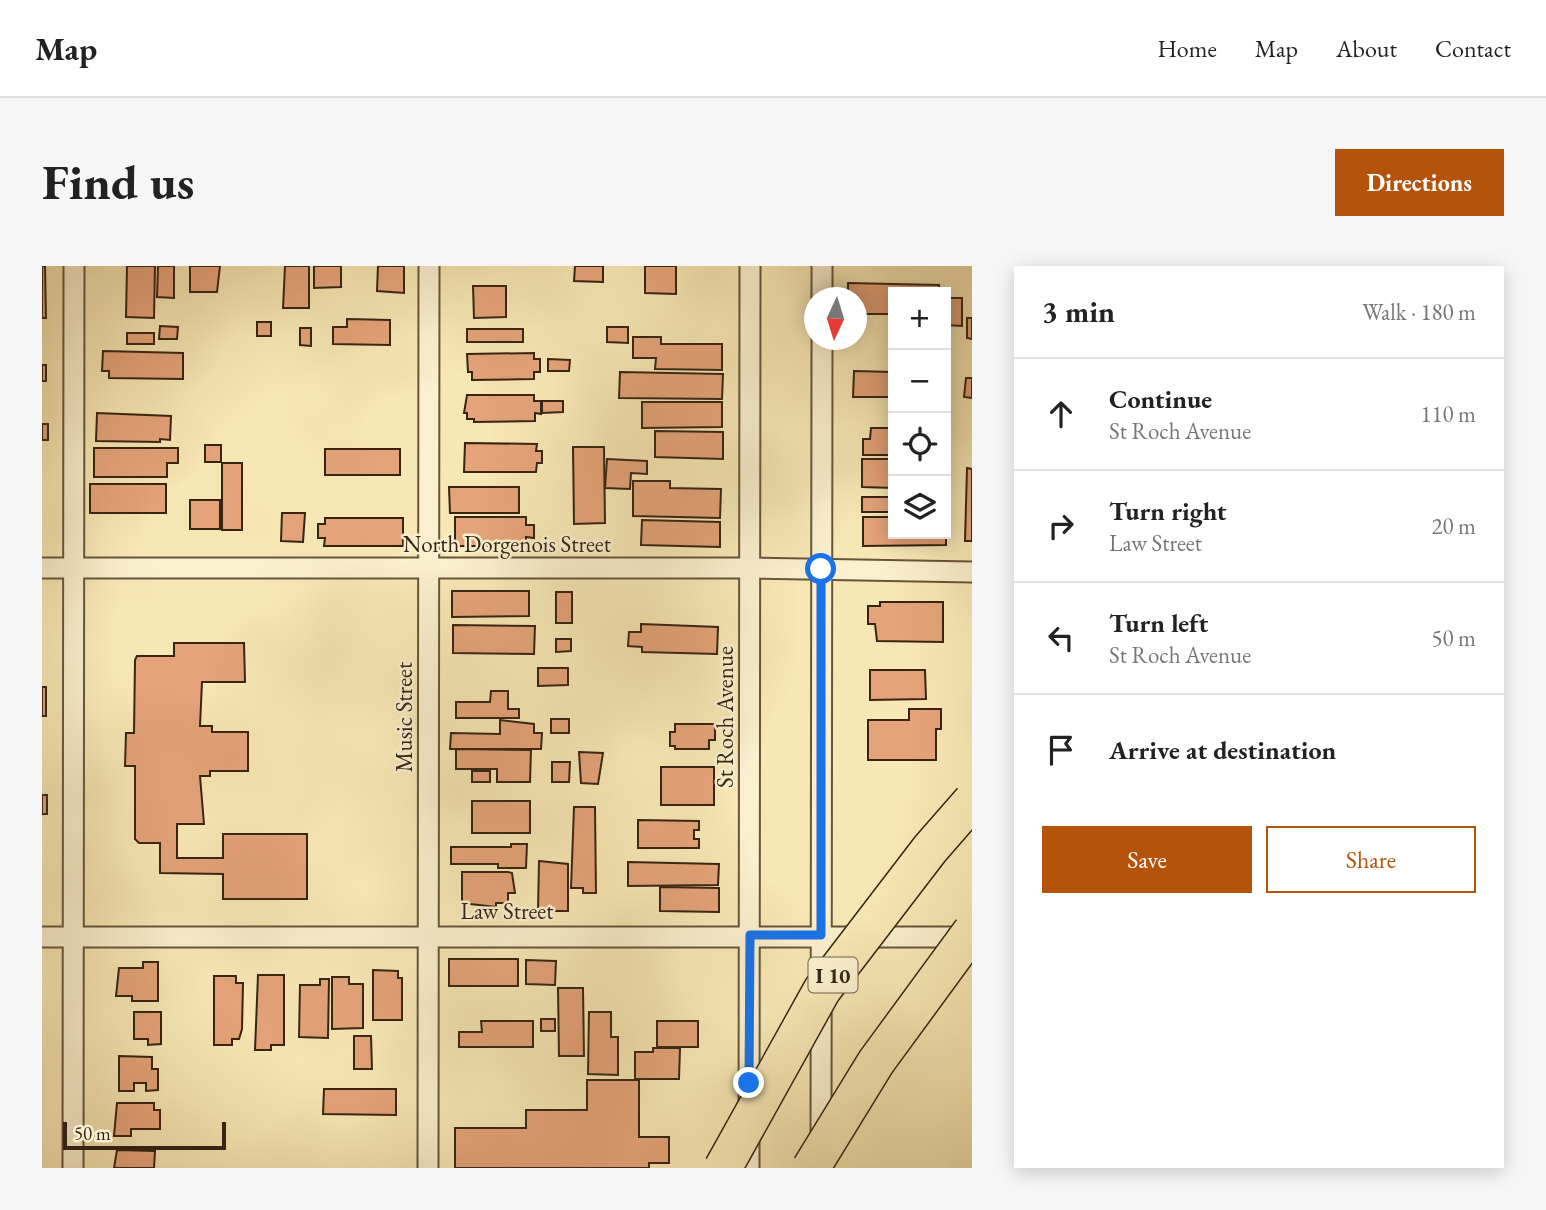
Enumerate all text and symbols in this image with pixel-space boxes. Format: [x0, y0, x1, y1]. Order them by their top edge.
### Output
text: Map [35, 27, 97, 70]
text: Home [1157, 33, 1217, 64]
text: Map [1255, 33, 1298, 64]
text: About [1336, 33, 1397, 64]
text: Contact [1435, 33, 1511, 64]
button: Directions [1335, 149, 1504, 216]
text: Find us [42, 150, 194, 214]
north arrow [804, 287, 867, 350]
map controls [888, 287, 951, 539]
button: + [888, 287, 951, 350]
text: 3 min [1042, 292, 1115, 331]
text: Walk · 180 m [1362, 297, 1476, 327]
button: − [888, 350, 951, 413]
text: Continue [1109, 382, 1212, 416]
icon: ahead [1042, 395, 1080, 433]
text: 110 m [1420, 399, 1476, 429]
button: locate [888, 413, 951, 476]
text: St Roch Avenue [1109, 416, 1251, 446]
button: layers [888, 476, 951, 539]
text: Turn right [1109, 494, 1227, 528]
icon: right [1042, 507, 1080, 545]
text: 20 m [1431, 511, 1476, 541]
text: Law Street [1109, 528, 1202, 558]
street label: North Dorgenois Street [403, 529, 612, 559]
route start [805, 553, 836, 584]
text: Turn left [1109, 606, 1208, 640]
icon: left [1042, 619, 1080, 657]
text: 50 m [1431, 623, 1476, 653]
text: St Roch Avenue [1109, 640, 1251, 670]
street label: St Roch Avenue [710, 646, 740, 788]
street label: Music Street [389, 661, 419, 772]
icon: arrive [1042, 731, 1080, 769]
text: Arrive at destination [1109, 733, 1336, 767]
button: Save [1042, 826, 1252, 893]
button: Share [1266, 826, 1476, 893]
street label: Law Street [460, 896, 554, 926]
road number: I 10 [808, 958, 858, 992]
route end [733, 1067, 764, 1098]
scale bar [63, 1119, 226, 1151]
text: 50 m [74, 1121, 111, 1146]

